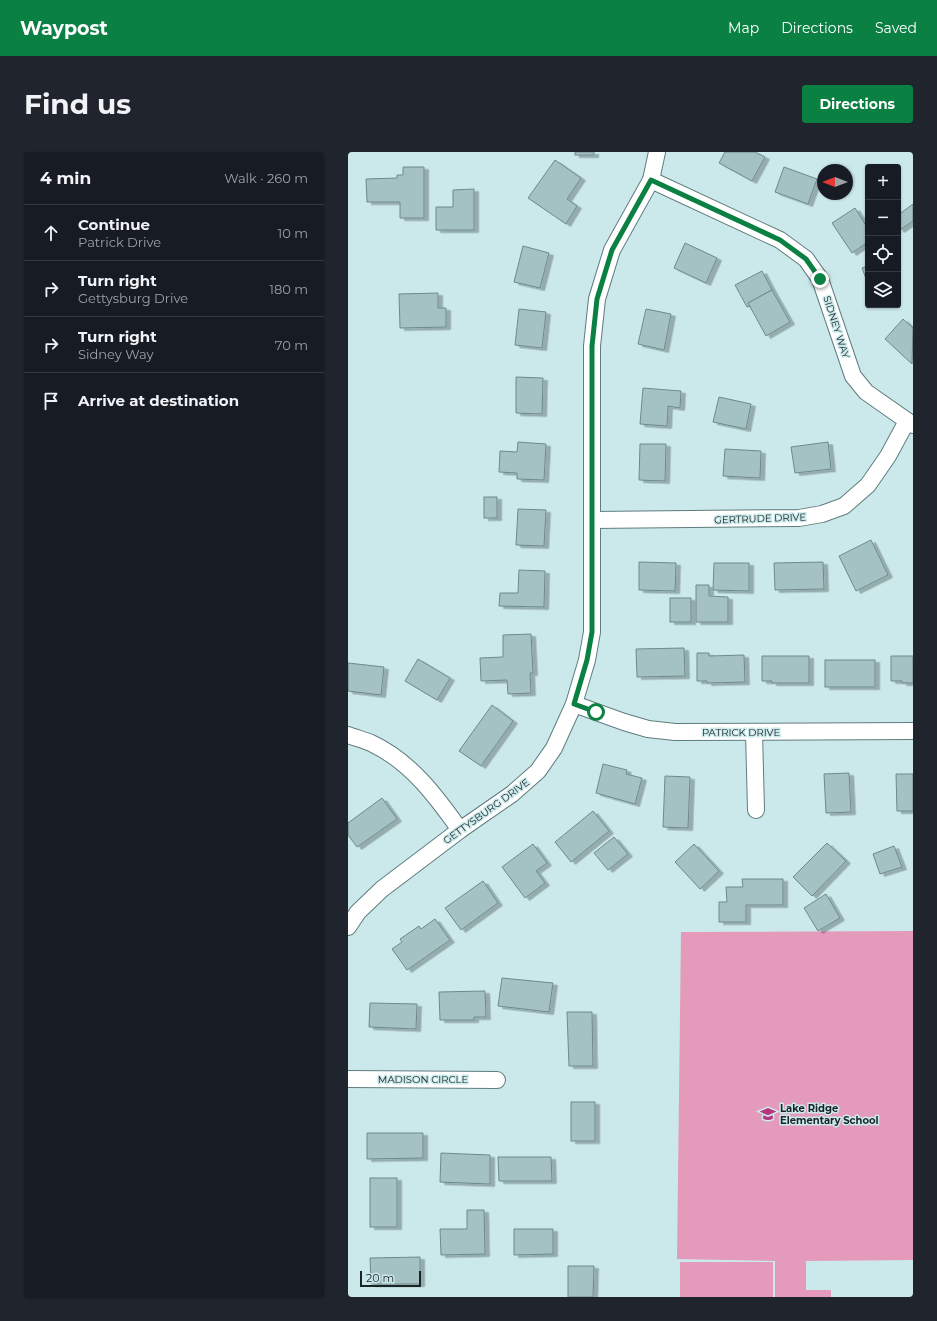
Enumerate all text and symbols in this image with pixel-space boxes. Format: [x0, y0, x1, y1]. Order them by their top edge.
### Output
text: Waypost [20, 17, 108, 40]
text: Map [728, 19, 759, 37]
text: Directions [781, 19, 853, 37]
text: Saved [875, 19, 917, 37]
button: Directions [802, 85, 913, 123]
text: Find us [24, 87, 131, 121]
north arrow [817, 164, 853, 200]
map controls [865, 164, 901, 308]
button: + [865, 164, 901, 200]
text: 4 min [40, 168, 91, 188]
text: Walk · 260 m [224, 170, 308, 186]
button: − [865, 200, 901, 236]
text: Continue [78, 215, 150, 234]
icon: ahead [40, 222, 62, 244]
text: 10 m [278, 225, 308, 241]
text: Patrick Drive [78, 234, 161, 250]
button: locate [865, 236, 901, 272]
route end [811, 270, 829, 288]
text: Turn right [78, 271, 157, 290]
button: layers [865, 272, 901, 308]
icon: right [40, 278, 62, 300]
text: 180 m [269, 281, 308, 297]
text: Gettysburg Drive [78, 290, 188, 306]
street label: SIDNEY WAY [820, 294, 853, 361]
text: Turn right [78, 327, 157, 346]
icon: right [40, 334, 62, 356]
text: 70 m [275, 337, 308, 353]
text: Sidney Way [78, 346, 154, 362]
icon: arrive [40, 390, 62, 412]
text: Arrive at destination [78, 391, 239, 410]
street label: GERTRUDE DRIVE [714, 510, 806, 527]
route start [587, 703, 605, 721]
street label: PATRICK DRIVE [702, 726, 780, 739]
street label: GETTYSBURG DRIVE [441, 776, 532, 847]
street label: MADISON CIRCLE [378, 1073, 468, 1086]
place label: Lake Ridge Elementary School [780, 1102, 879, 1127]
school or university icon: Lake Ridge Elementary School [759, 1105, 777, 1123]
scale bar [360, 1269, 421, 1288]
text: 20 m [366, 1271, 394, 1285]

